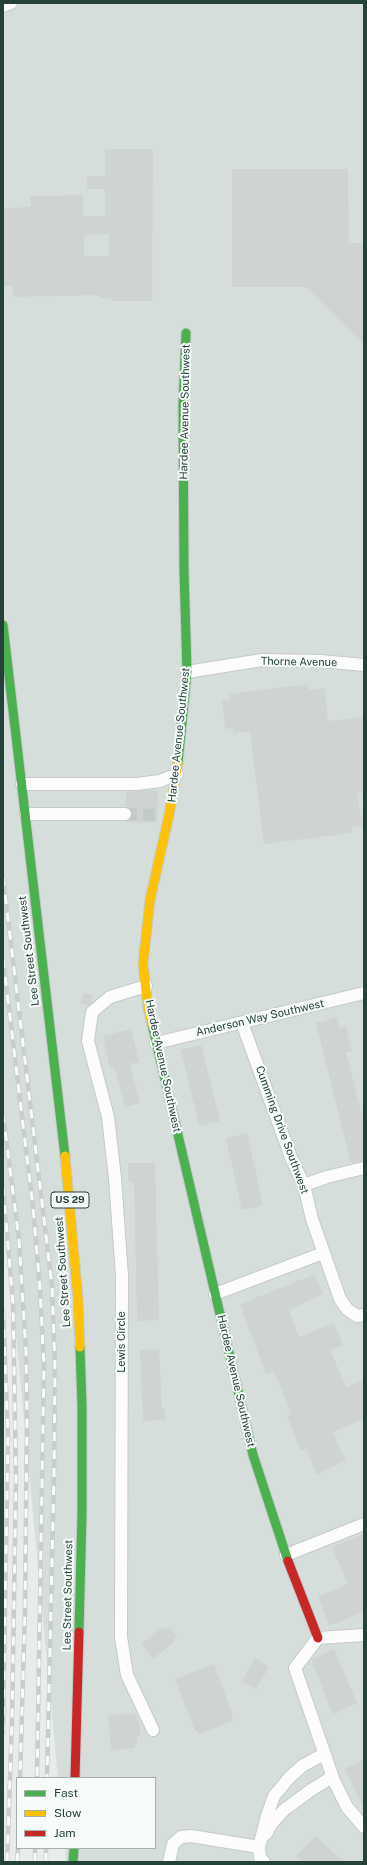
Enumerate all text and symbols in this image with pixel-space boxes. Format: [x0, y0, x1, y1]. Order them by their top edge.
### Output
street label: Hardee Avenue Southwest [177, 344, 193, 480]
street label: Thorne Avenue [261, 655, 337, 669]
street label: Hardee Avenue Southwest [165, 667, 193, 803]
street label: Lee Street Southwest [16, 895, 42, 1007]
street label: Anderson Way Southwest [195, 997, 325, 1039]
street label: Hardee Avenue Southwest [142, 998, 184, 1134]
street label: Cumming Drive Southwest [253, 1064, 311, 1196]
road number: US 29 [51, 1192, 89, 1208]
street label: Lee Street Southwest [53, 1216, 73, 1328]
street label: Lewis Circle [115, 1311, 129, 1373]
street label: Hardee Avenue Southwest [214, 1313, 258, 1449]
street label: Lee Street Southwest [60, 1539, 76, 1651]
legend [16, 1777, 156, 1849]
text: Fast [54, 1786, 78, 1800]
text: Slow [54, 1806, 81, 1820]
text: Jam [54, 1826, 76, 1840]

